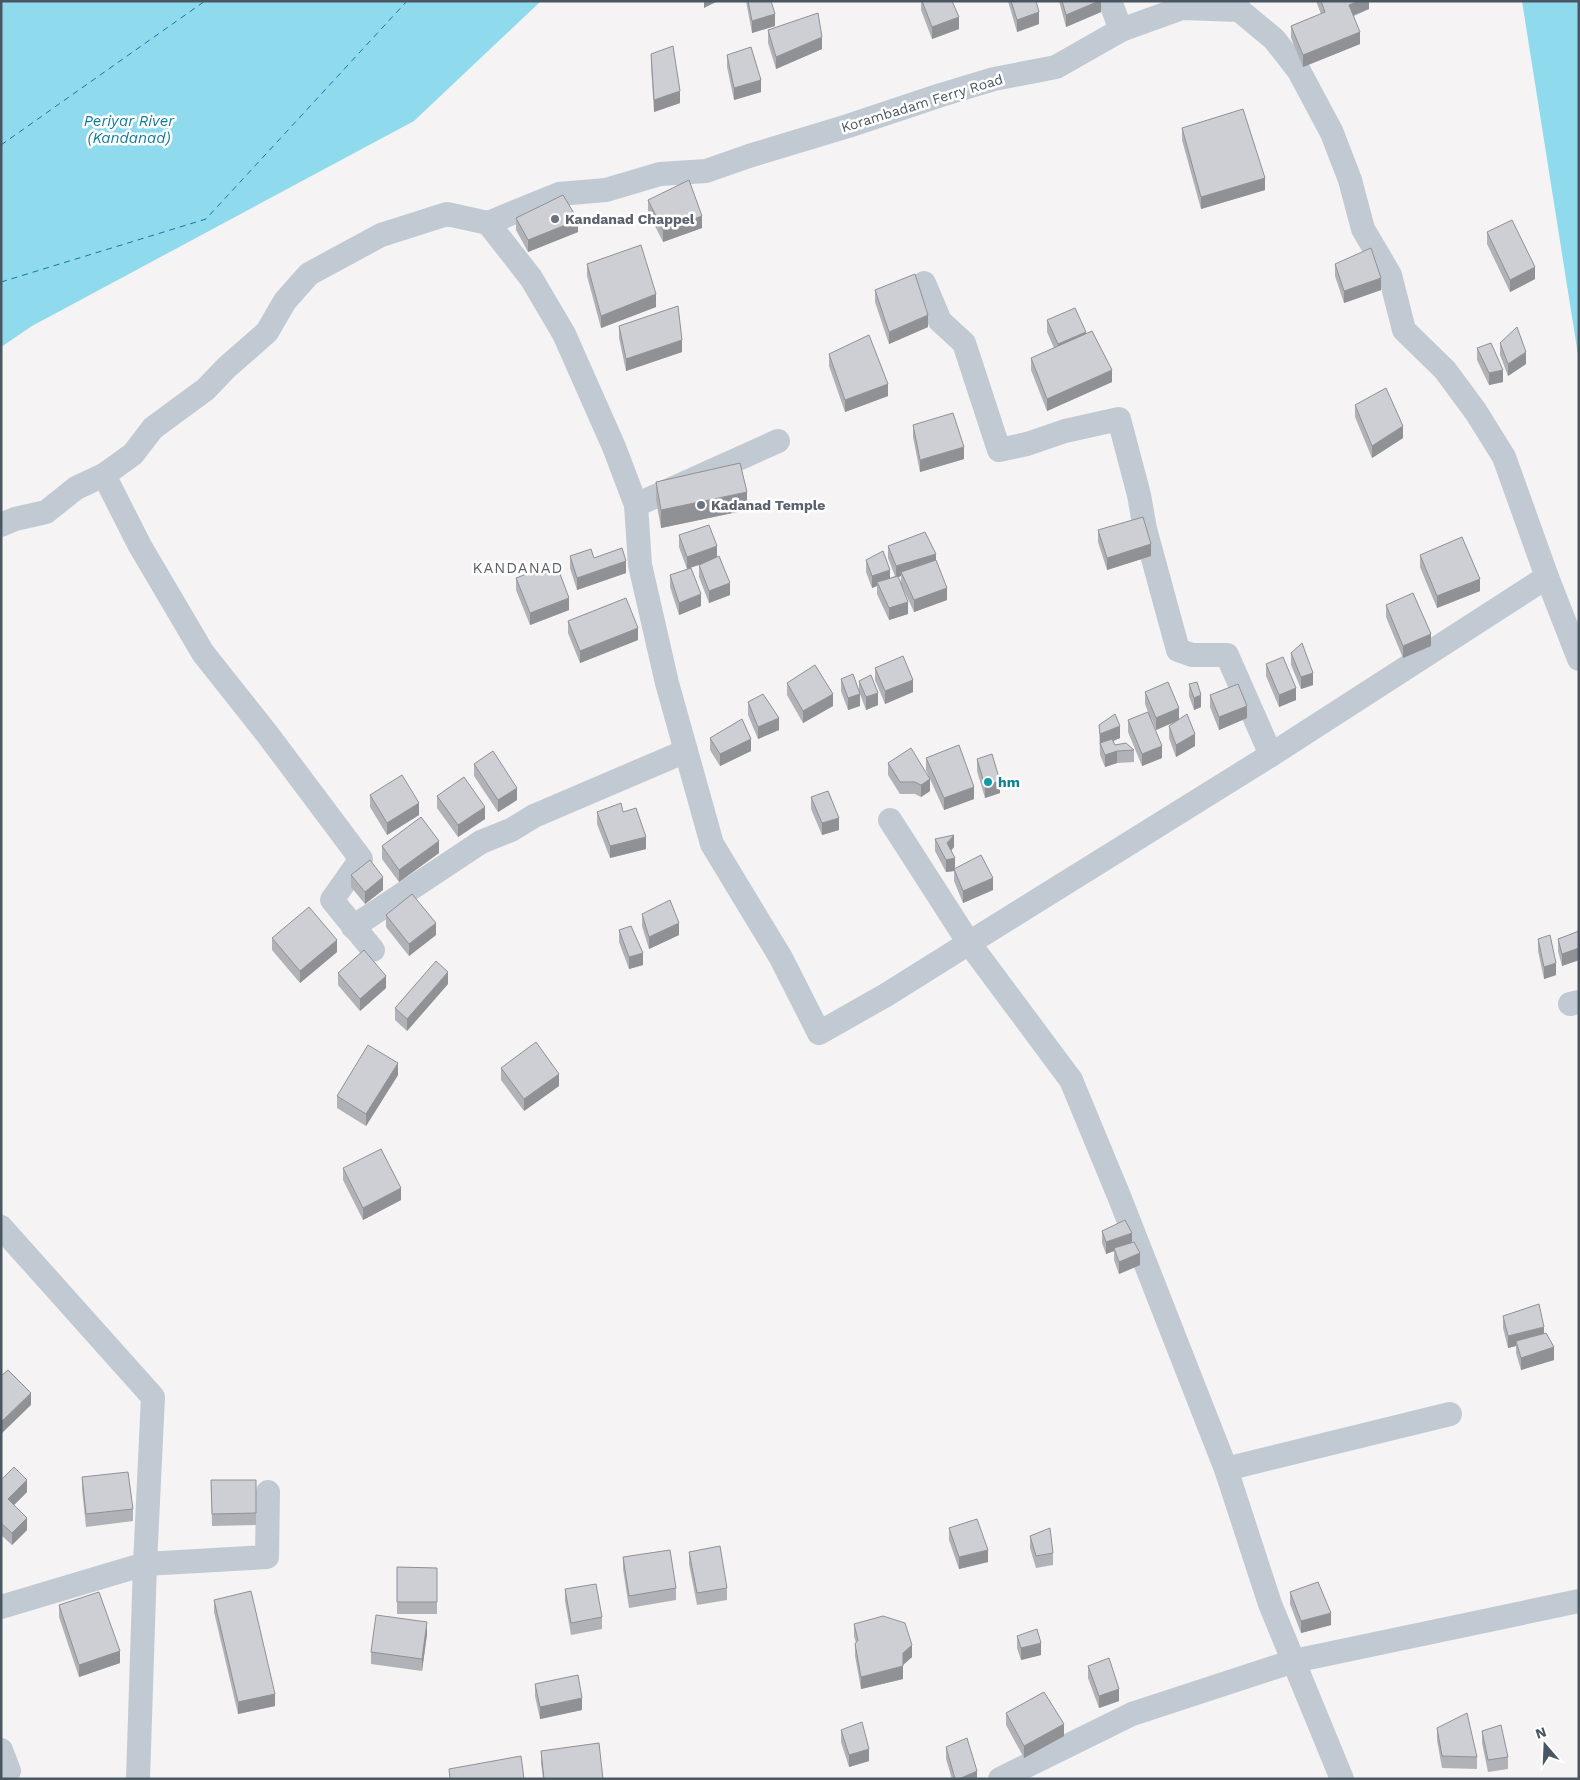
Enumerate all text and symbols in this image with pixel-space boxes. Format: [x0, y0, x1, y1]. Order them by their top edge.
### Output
street label: Korambadam Ferry Road [839, 71, 1005, 135]
water label: Periyar River (Kandanad) [84, 112, 175, 147]
place label: Kandanad Chappel [565, 211, 695, 227]
marker: Kandanad Chappel [549, 213, 561, 225]
place label: Kadanad Temple [711, 497, 825, 513]
marker: Kadanad Temple [695, 499, 707, 511]
district label: KANDANAD [473, 559, 563, 577]
place label: hm [998, 774, 1020, 790]
marker: hm [982, 776, 994, 788]
north arrow [1520, 1720, 1570, 1770]
text: N [1533, 1723, 1548, 1742]

